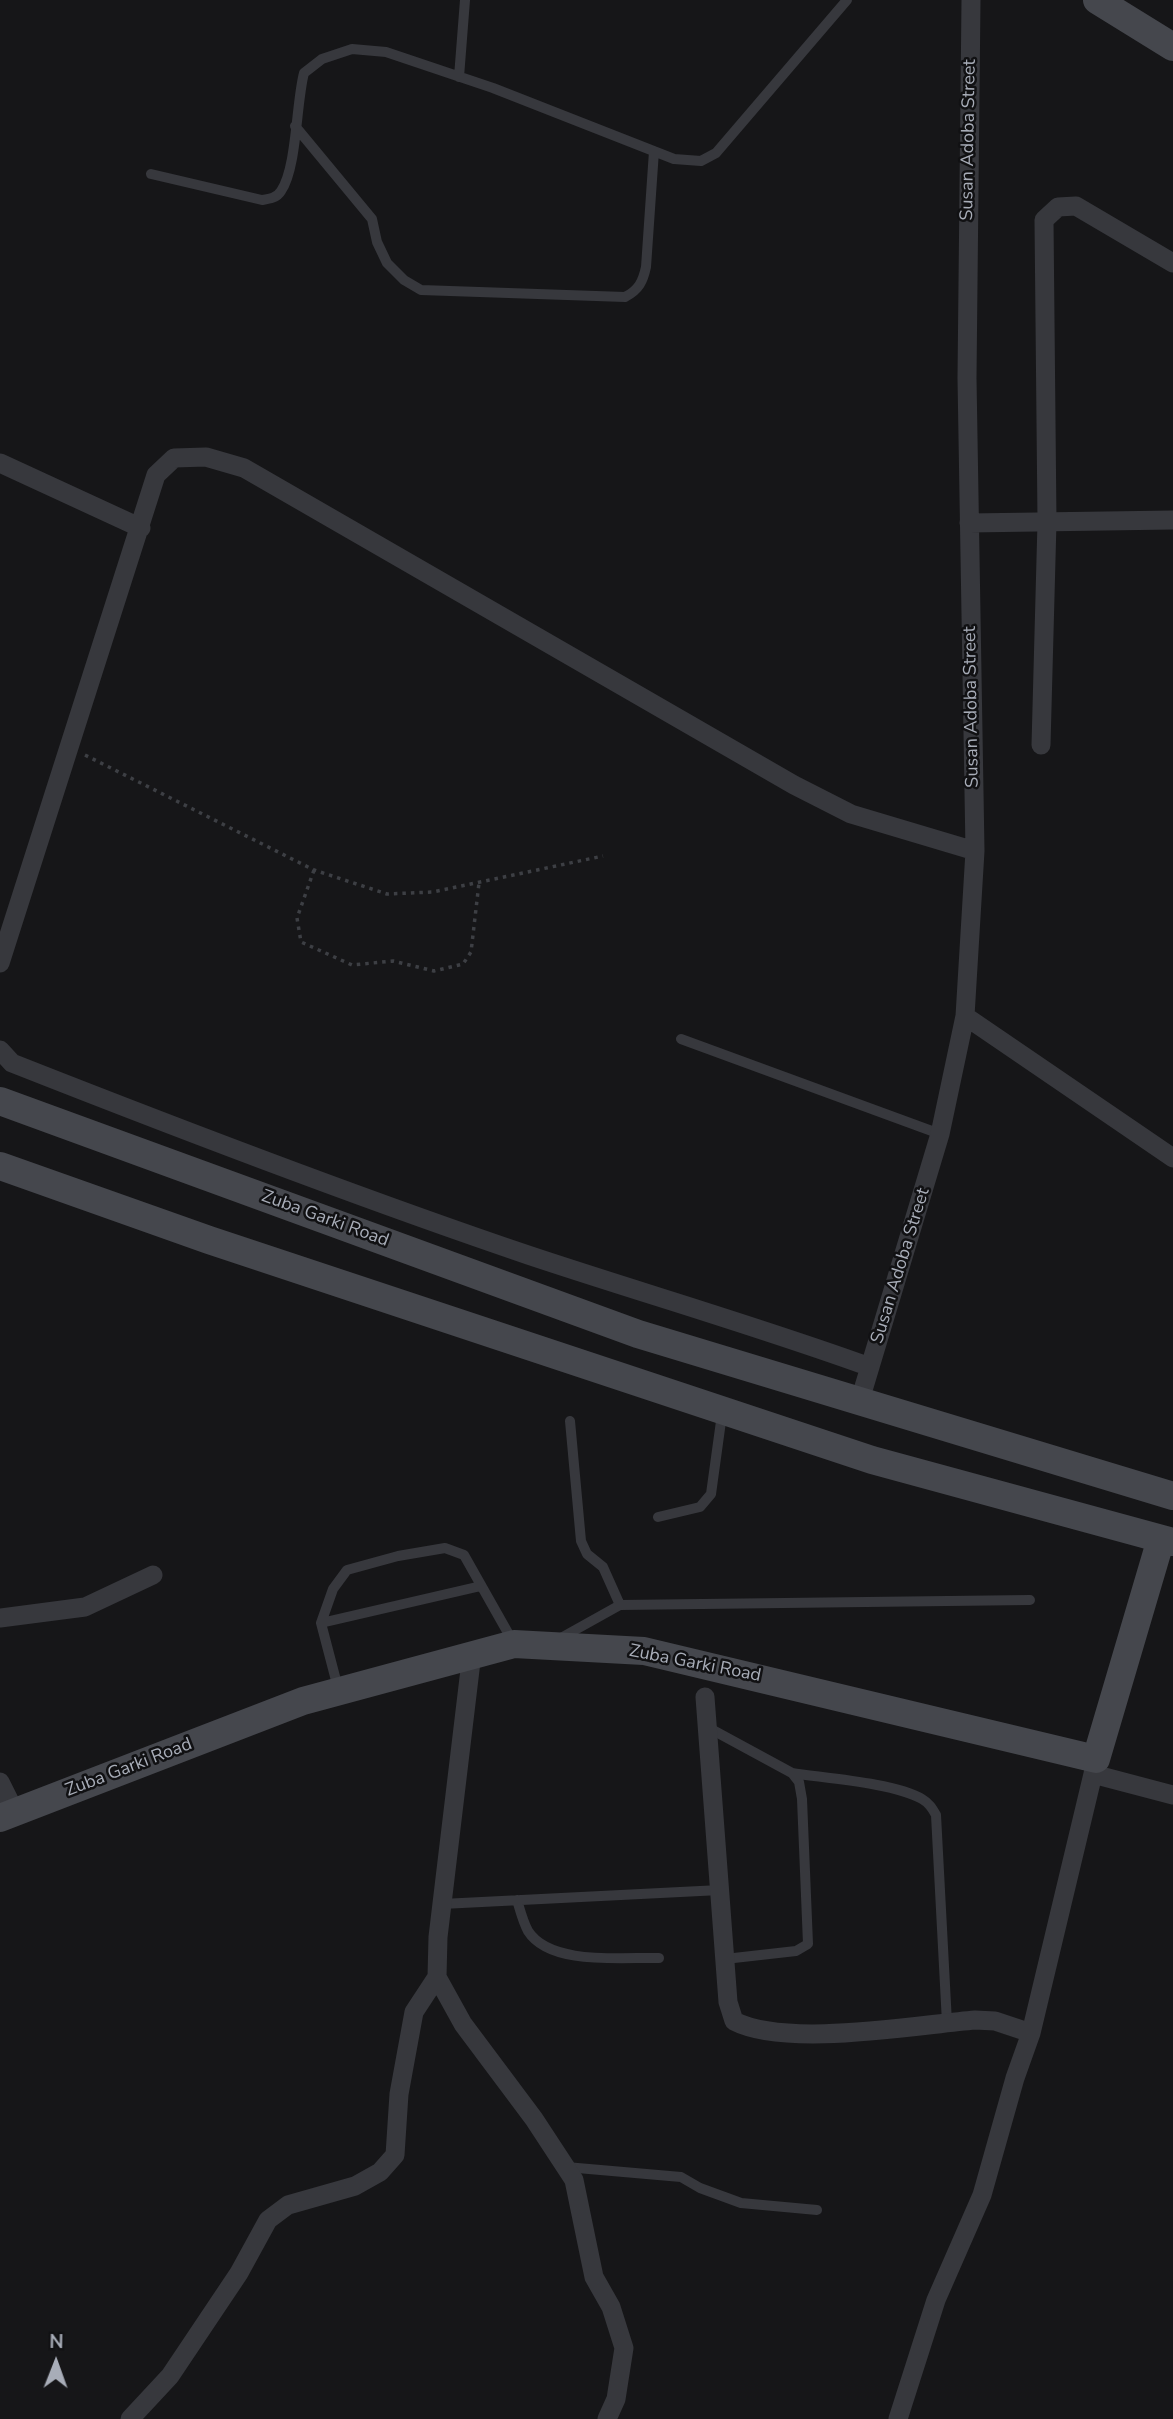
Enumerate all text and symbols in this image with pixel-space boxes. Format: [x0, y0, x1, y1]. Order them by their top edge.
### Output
street label: Susan Adoba Street [957, 59, 981, 221]
street label: Susan Adoba Street [960, 626, 984, 788]
street label: Zuba Garki Road [258, 1186, 392, 1252]
street label: Susan Adoba Street [867, 1186, 935, 1346]
street label: Zuba Garki Road [627, 1641, 763, 1687]
street label: Zuba Garki Road [63, 1734, 195, 1802]
north arrow [21, 2328, 91, 2398]
text: N [49, 2329, 64, 2355]

